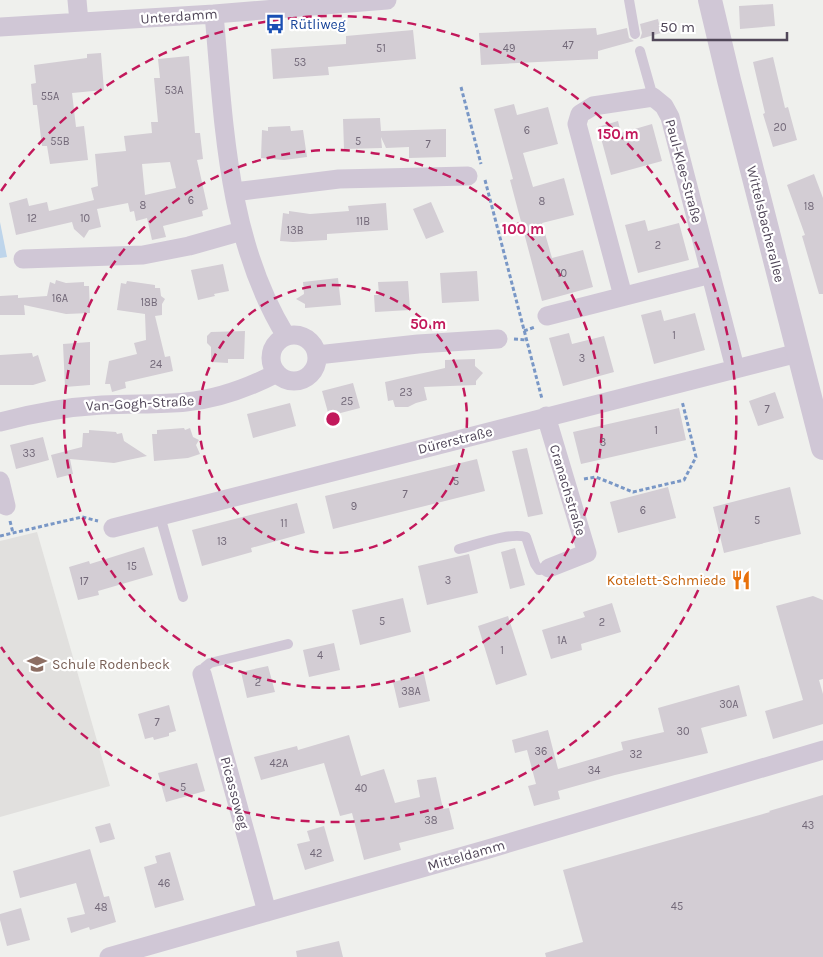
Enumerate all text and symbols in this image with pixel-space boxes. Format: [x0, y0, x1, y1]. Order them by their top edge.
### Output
street label: Unterdamm [140, 5, 218, 28]
scale bar [653, 10, 787, 42]
bus stop icon: Rütliweg [264, 13, 286, 35]
place label: Rütliweg [290, 16, 346, 33]
text: 50 m [660, 18, 695, 36]
house number: 47 [562, 39, 574, 52]
house number: 51 [376, 42, 386, 55]
house number: 49 [503, 42, 515, 55]
house number: 53 [294, 56, 306, 69]
house number: 53A [164, 84, 184, 97]
house number: 55A [41, 90, 60, 103]
street label: Paul-Klee-Straße [662, 117, 706, 225]
house number: 20 [774, 121, 786, 134]
house number: 6 [524, 124, 530, 137]
text: 150 m [597, 125, 639, 143]
house number: 55B [50, 135, 70, 148]
house number: 5 [355, 135, 361, 148]
house number: 7 [425, 138, 431, 151]
street label: Wittelsbacherallee [743, 164, 788, 284]
house number: 6 [188, 194, 194, 207]
house number: 8 [539, 195, 546, 208]
house number: 8 [140, 199, 147, 212]
house number: 18 [804, 200, 814, 213]
house number: 12 [27, 212, 37, 225]
house number: 10 [80, 212, 90, 225]
house number: 11B [356, 215, 370, 228]
text: 100 m [502, 220, 544, 238]
house number: 13B [287, 224, 304, 237]
house number: 2 [655, 239, 661, 252]
house number: 10 [557, 267, 567, 280]
house number: 16A [52, 292, 69, 305]
house number: 18B [140, 296, 158, 309]
text: 50 m [410, 315, 446, 333]
house number: 1 [672, 329, 676, 342]
house number: 3 [579, 352, 585, 365]
house number: 24 [150, 358, 162, 371]
house number: 23 [400, 386, 412, 399]
street label: Van-Gogh-Straße [85, 392, 195, 415]
house number: 25 [341, 395, 353, 408]
house number: 7 [764, 403, 770, 416]
centre of rings [324, 410, 342, 428]
street label: Dürerstraße [416, 423, 494, 458]
house number: 1 [654, 424, 658, 437]
house number: 3 [600, 436, 606, 449]
street label: Cranachstraße [546, 443, 589, 538]
house number: 33 [23, 447, 36, 460]
house number: 5 [453, 475, 459, 488]
house number: 7 [402, 488, 408, 501]
house number: 9 [351, 500, 357, 513]
house number: 6 [640, 504, 646, 517]
house number: 5 [754, 514, 760, 527]
house number: 11 [280, 517, 288, 530]
house number: 13 [217, 535, 227, 548]
house number: 15 [127, 560, 137, 573]
restaurant icon: Kotelett-Schmiede [730, 569, 752, 591]
place label: Kotelett-Schmiede [607, 572, 726, 589]
house number: 3 [445, 574, 451, 587]
house number: 17 [80, 575, 88, 588]
house number: 5 [379, 615, 385, 628]
house number: 2 [599, 616, 605, 629]
house number: 1A [557, 634, 568, 647]
house number: 1 [500, 644, 504, 657]
house number: 4 [317, 649, 323, 662]
school or university icon: Schule Rodenbeck [26, 653, 48, 675]
place label: Schule Rodenbeck [52, 656, 170, 673]
house number: 2 [255, 676, 261, 689]
house number: 38A [401, 685, 421, 698]
house number: 30A [719, 698, 739, 711]
house number: 7 [154, 716, 160, 729]
house number: 30 [676, 725, 690, 738]
house number: 36 [535, 745, 547, 758]
house number: 32 [630, 748, 642, 761]
street label: Picassoweg [217, 755, 252, 831]
house number: 42A [270, 757, 289, 770]
house number: 34 [588, 764, 600, 777]
house number: 5 [180, 781, 186, 794]
house number: 40 [355, 782, 367, 795]
house number: 38 [424, 814, 438, 827]
house number: 43 [802, 819, 814, 832]
street label: Mitteldamm [425, 836, 507, 875]
house number: 42 [310, 847, 322, 860]
house number: 46 [158, 877, 170, 890]
house number: 45 [671, 900, 683, 913]
house number: 48 [95, 901, 108, 914]

